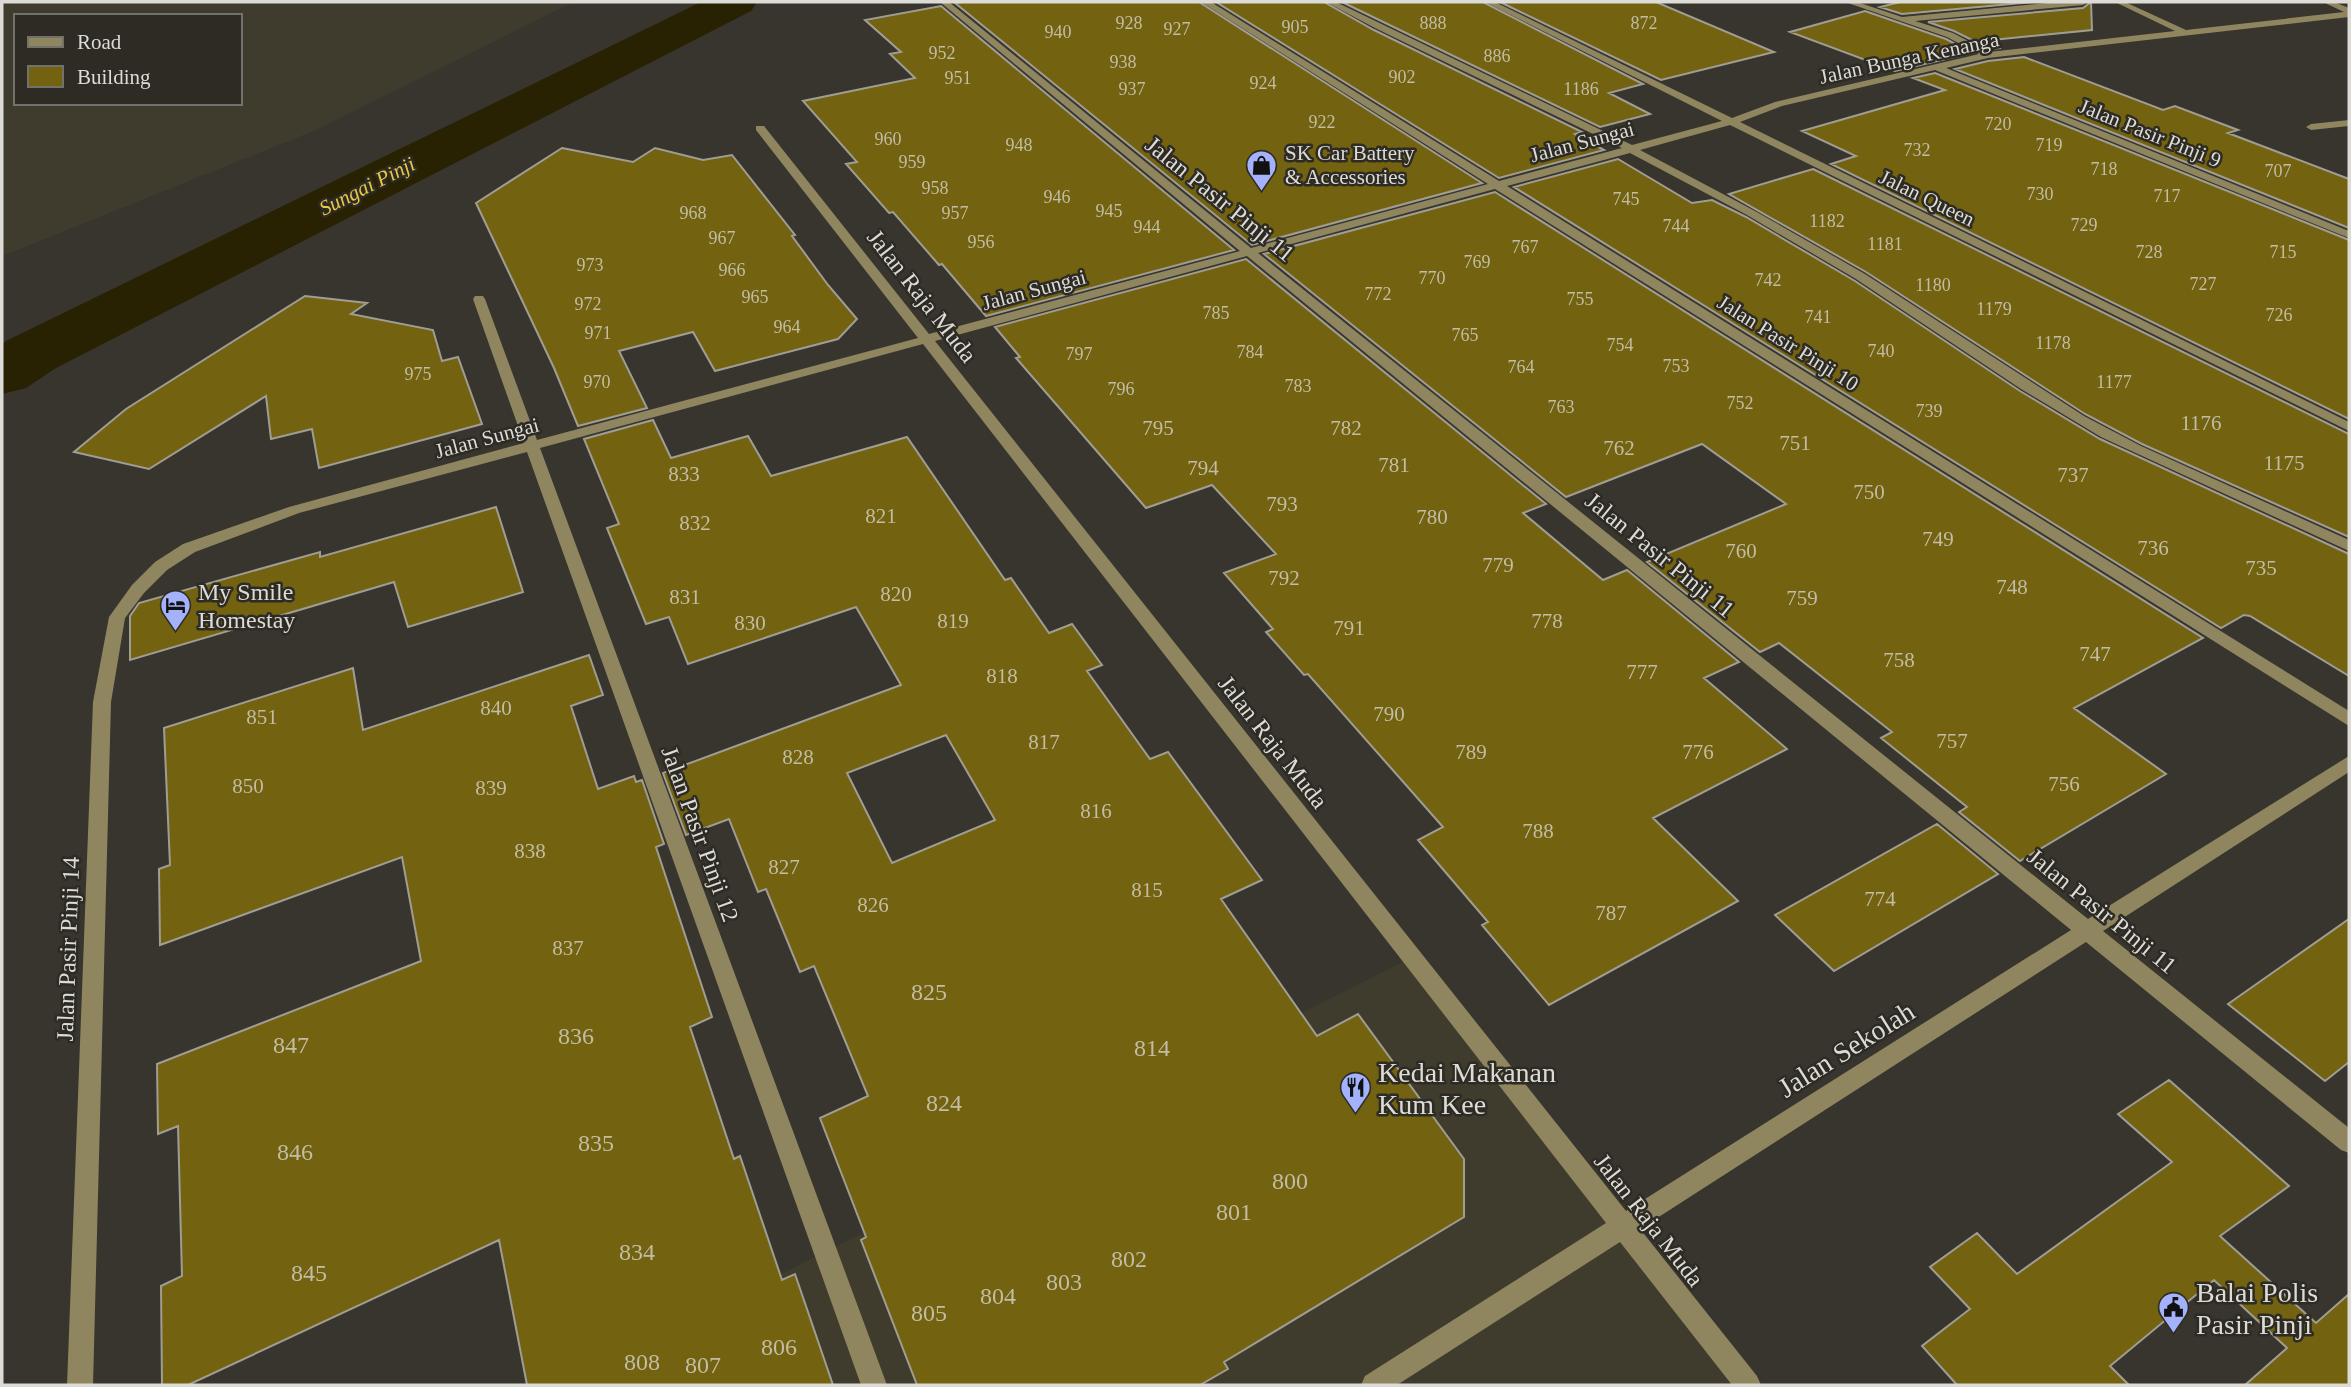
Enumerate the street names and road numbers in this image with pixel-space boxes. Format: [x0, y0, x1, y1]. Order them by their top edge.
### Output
street label: Jalan Bunga Kenanga [1817, 27, 2002, 89]
street label: Jalan Pasir Pinji 9 [2075, 94, 2225, 172]
street label: Jalan Sungai [1527, 117, 1637, 167]
street label: Jalan Pasir Pinji 11 [1140, 131, 1300, 267]
street label: Jalan Queen [1875, 165, 1979, 232]
street label: Jalan Raja Muda [862, 224, 982, 368]
street label: Jalan Sungai [979, 265, 1089, 315]
street label: Jalan Pasir Pinji 10 [1713, 290, 1863, 396]
street label: Jalan Sungai [432, 413, 542, 463]
street label: Jalan Pasir Pinji 11 [1580, 487, 1740, 623]
street label: Jalan Raja Muda [1213, 670, 1333, 814]
street label: Jalan Pasir Pinji 12 [656, 743, 744, 925]
street label: Jalan Pasir Pinji 11 [2022, 843, 2182, 979]
street label: Jalan Pasir Pinji 14 [52, 856, 84, 1042]
street label: Jalan Sekolah [1772, 995, 1920, 1104]
street label: Jalan Raja Muda [1589, 1148, 1709, 1292]

